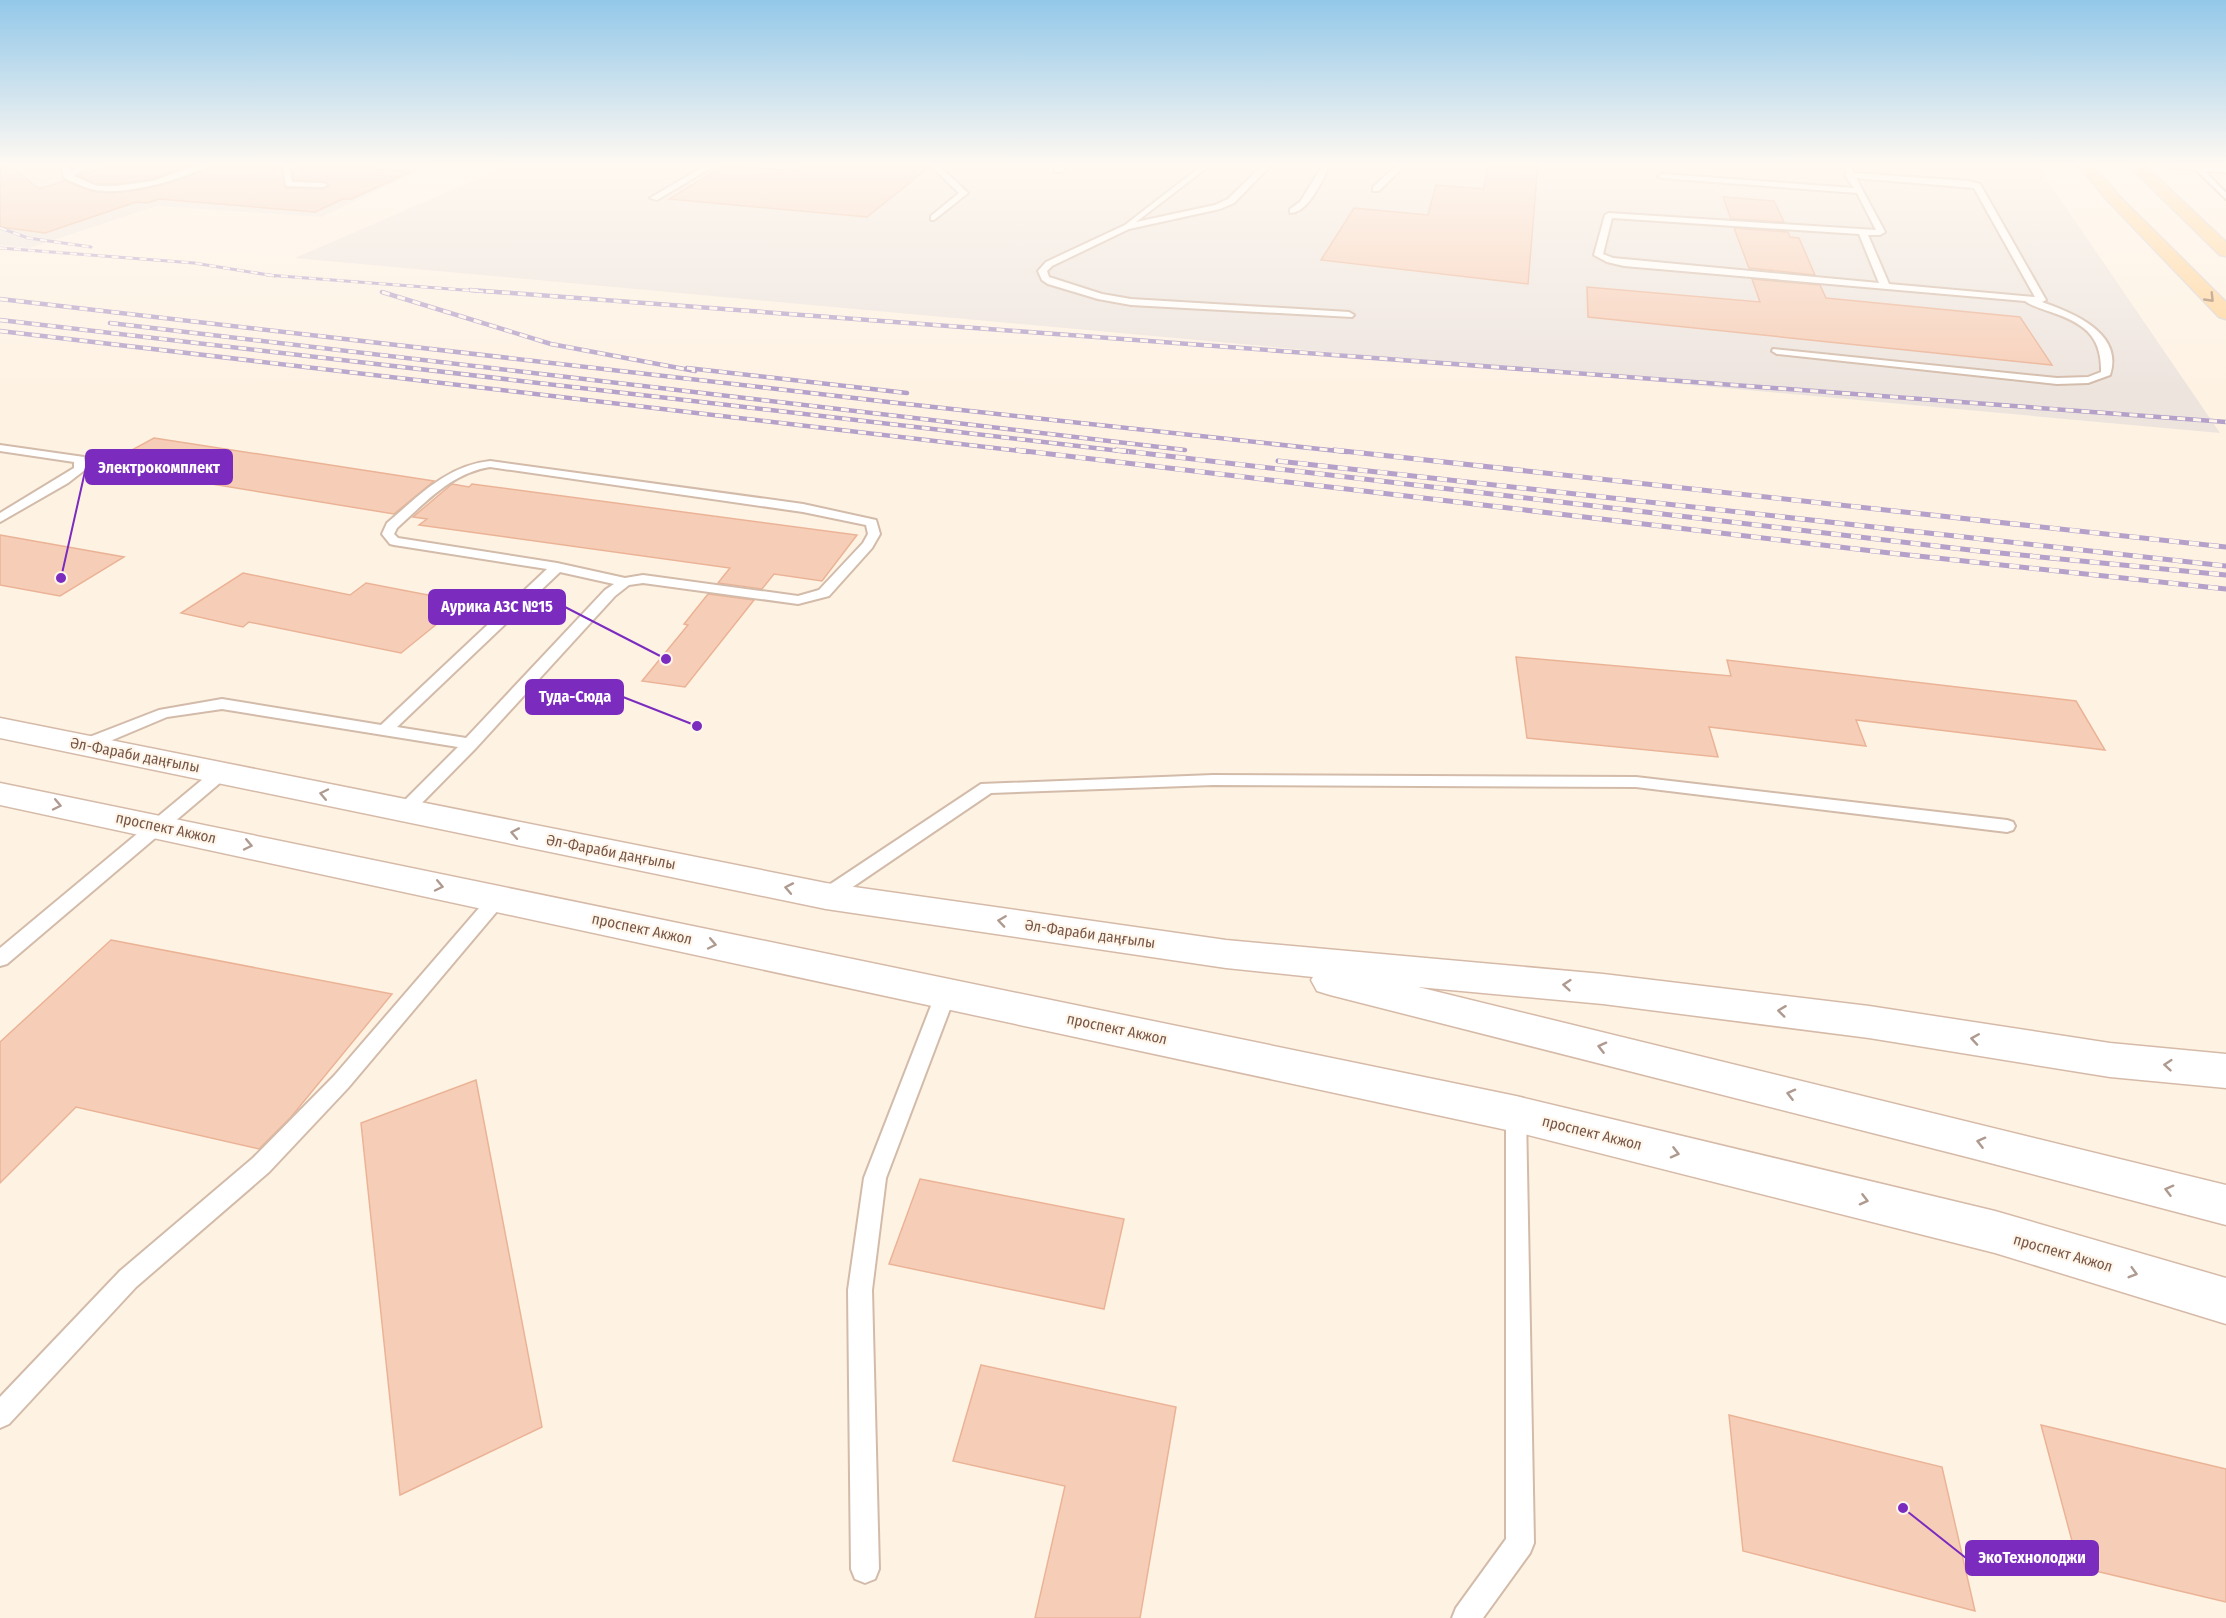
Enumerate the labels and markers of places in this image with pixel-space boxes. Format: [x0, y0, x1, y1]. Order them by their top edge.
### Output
callout: Электрокомплект [86, 450, 232, 484]
callout: Аурика АЗС №15 [429, 590, 565, 624]
callout: Туда-Сюда [526, 680, 623, 714]
callout: ЭкоТехнолоджи [1966, 1541, 2098, 1575]

